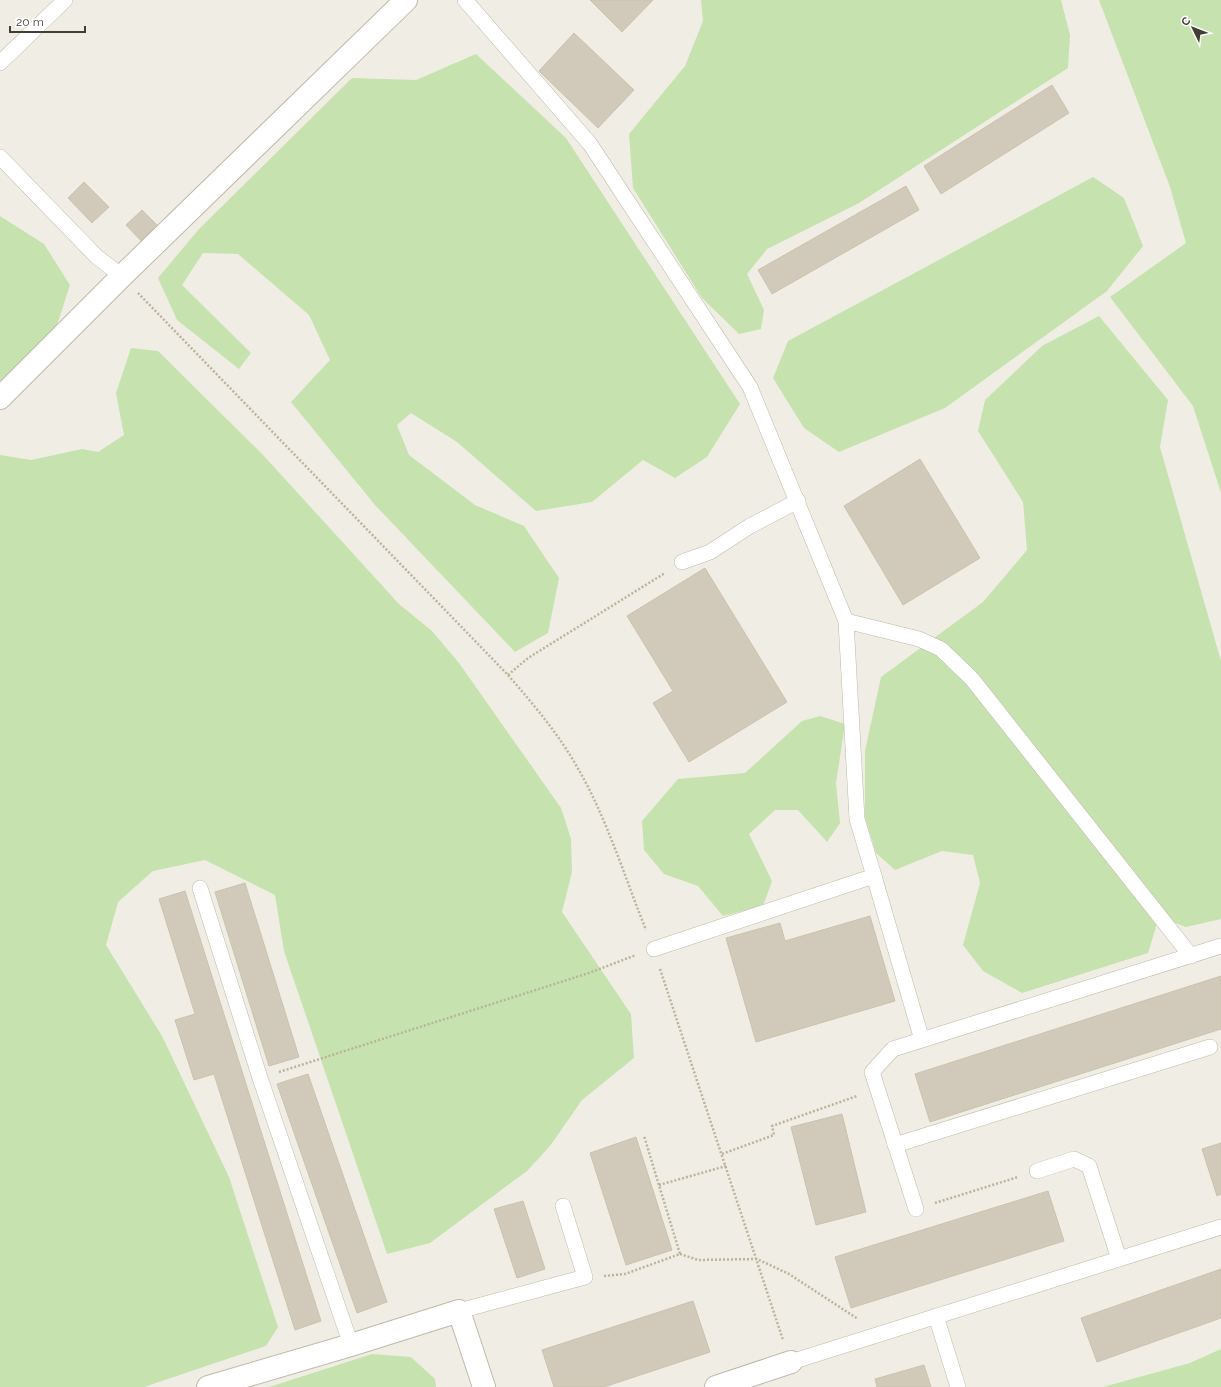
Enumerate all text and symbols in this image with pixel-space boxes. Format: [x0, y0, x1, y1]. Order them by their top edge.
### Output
scale bar [10, 8, 85, 34]
north arrow [1173, 8, 1213, 48]
text: С [1179, 14, 1194, 29]
text: 20 m [16, 15, 44, 29]

